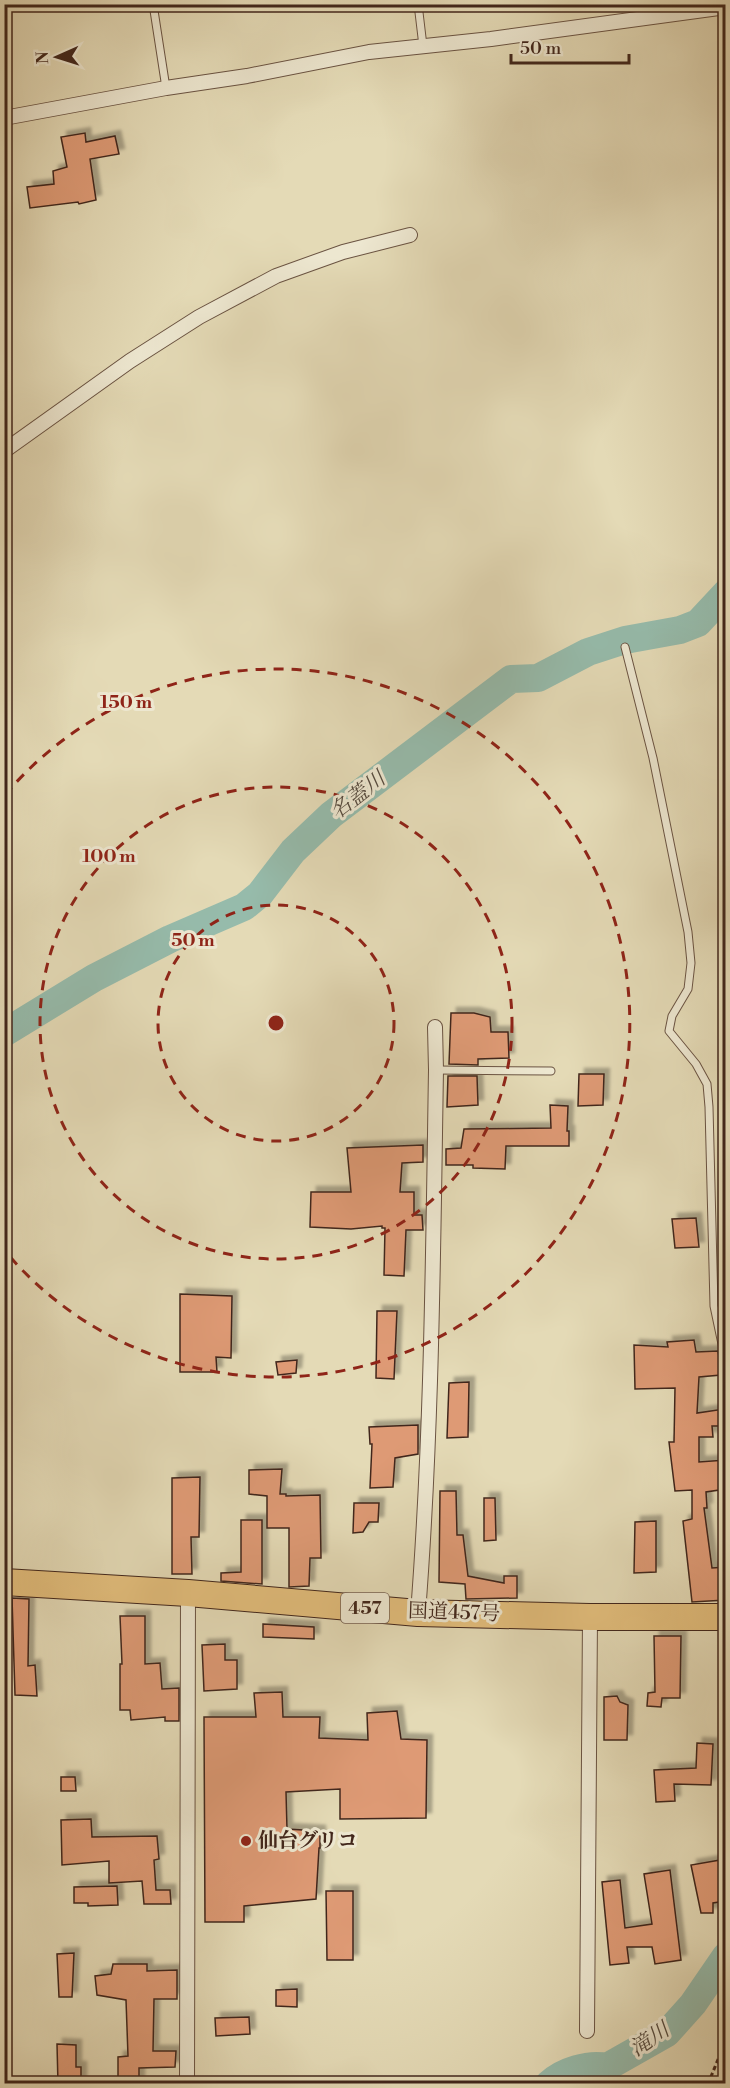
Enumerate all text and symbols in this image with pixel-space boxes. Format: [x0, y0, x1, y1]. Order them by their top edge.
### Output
north arrow [27, 27, 87, 87]
scale bar [511, 27, 630, 65]
text: 50 m [520, 37, 562, 60]
text: N [33, 51, 53, 65]
text: 150 m [100, 691, 153, 714]
water label: 名蓋川 [325, 765, 392, 826]
text: 100 m [82, 845, 136, 868]
text: 50 m [171, 929, 215, 952]
centre of rings [266, 1013, 286, 1033]
road number: 457 [341, 1593, 389, 1623]
street label: 国道457号 [407, 1599, 501, 1627]
place label: 仙台グリコ [258, 1829, 358, 1854]
marker: 仙台グリコ [239, 1834, 253, 1848]
water label: 滝川 [625, 2016, 676, 2063]

